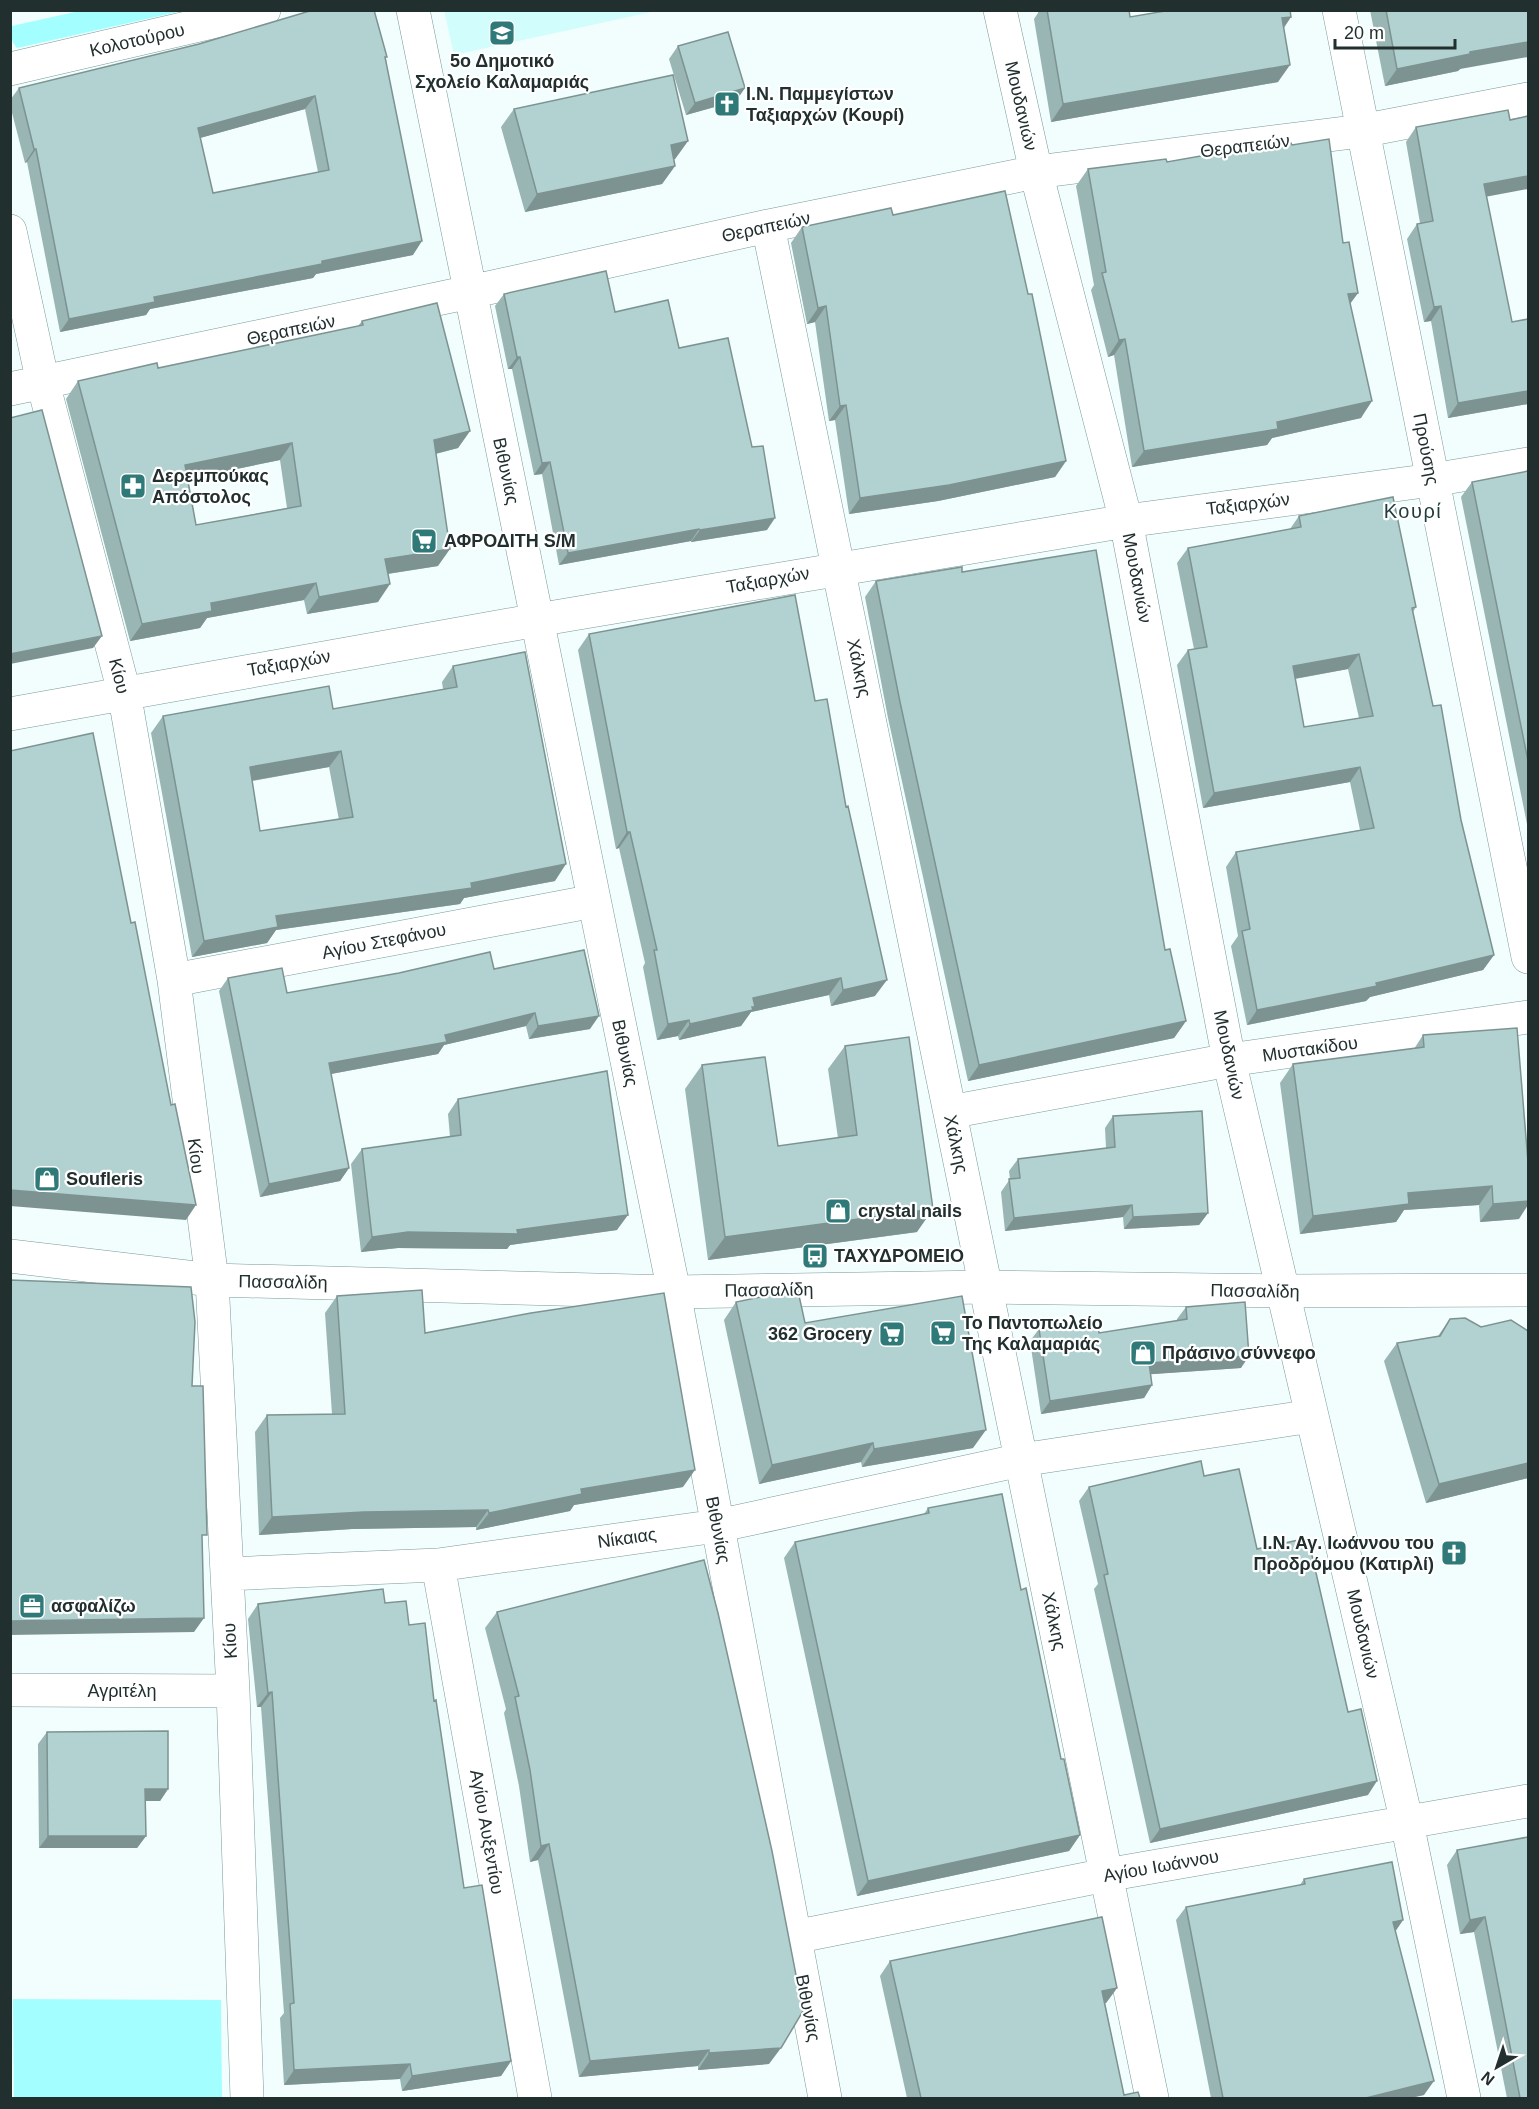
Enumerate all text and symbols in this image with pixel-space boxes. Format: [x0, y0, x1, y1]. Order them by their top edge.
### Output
scale bar [1335, 12, 1455, 50]
school or university icon: 5ο Δημοτικό Σχολείο Καλαμαριάς [487, 18, 517, 48]
street label: Κολοτούρου [88, 19, 186, 61]
text: 20 m [1344, 23, 1384, 43]
place label: 5ο Δημοτικό Σχολείο Καλαμαριάς [415, 51, 589, 92]
street label: Μουδανιών [1001, 59, 1041, 153]
place label: Ι.Ν. Παμμεγίστων Ταξιαρχών (Κουρί) [746, 84, 904, 126]
church icon: Ι.Ν. Παμμεγίστων Ταξιαρχών (Κουρί) [712, 89, 742, 119]
street label: Θεραπειών [1199, 131, 1291, 161]
street label: Θεραπειών [720, 208, 812, 246]
street label: Θεραπειών [245, 311, 337, 349]
street label: Προύσης [1409, 411, 1443, 487]
street label: Βιθυνίας [489, 436, 523, 507]
place label: Δερεμπούκας Απόστολος [152, 466, 269, 507]
pharmacy icon: Δερεμπούκας Απόστολος [118, 471, 148, 501]
street label: Ταξιαρχών [1205, 489, 1291, 519]
district label: Κουρί [1384, 500, 1442, 522]
supermarket icon: ΑΦΡΟΔΙΤΗ S/M [409, 526, 439, 556]
place label: ΑΦΡΟΔΙΤΗ S/M [444, 531, 576, 551]
street label: Μουδανιών [1118, 531, 1156, 625]
street label: Ταξιαρχών [725, 563, 811, 597]
street label: Χάλκης [843, 637, 875, 699]
street label: Ταξιαρχών [246, 646, 332, 680]
street label: Κίου [105, 656, 133, 696]
street label: Αγίου Στεφάνου [320, 919, 448, 963]
street label: Μουδανιών [1210, 1008, 1248, 1102]
street label: Βιθυνίας [608, 1018, 642, 1089]
street label: Μυστακίδου [1261, 1032, 1359, 1066]
street label: Χάλκης [940, 1113, 972, 1175]
street label: Κίου [184, 1137, 208, 1175]
shop icon: Soufleris [32, 1164, 62, 1194]
place label: Soufleris [66, 1169, 143, 1189]
shop icon: crystal nails [823, 1196, 853, 1226]
place label: crystal nails [858, 1201, 962, 1221]
bus stop icon: ΤΑΧΥΔΡΟΜΕΙΟ [800, 1241, 830, 1271]
place label: ΤΑΧΥΔΡΟΜΕΙΟ [834, 1246, 964, 1266]
street label: Πασσαλίδη [238, 1271, 328, 1293]
street label: Πασσαλίδη [724, 1279, 814, 1301]
street label: Πασσαλίδη [1210, 1280, 1300, 1302]
place label: Το Παντοπωλείο Της Καλαμαριάς [962, 1313, 1103, 1354]
supermarket icon: Το Παντοπωλείο Της Καλαμαριάς [928, 1318, 958, 1348]
supermarket icon: 362 Grocery [877, 1319, 907, 1349]
place label: 362 Grocery [768, 1324, 872, 1344]
shop icon: Πράσινο σύννεφο [1128, 1338, 1158, 1368]
place label: Πράσινο σύννεφο [1162, 1343, 1316, 1363]
street label: Βιθυνίας [702, 1495, 734, 1566]
street label: Νίκαιας [596, 1524, 658, 1552]
place label: Ι.Ν. Αγ. Ιωάννου του Προδρόμου (Κατιρλί) [1254, 1533, 1434, 1574]
church icon: Ι.Ν. Αγ. Ιωάννου του Προδρόμου (Κατιρλί) [1439, 1538, 1469, 1568]
street label: Μουδανιών [1343, 1587, 1383, 1681]
street label: Χάλκης [1038, 1590, 1070, 1652]
office icon: ασφαλίζω [17, 1591, 47, 1621]
place label: ασφαλίζω [51, 1596, 136, 1617]
street label: Κίου [219, 1623, 241, 1659]
street label: Αγριτέλη [87, 1681, 157, 1701]
street label: Αγίου Αυξεντίου [466, 1768, 508, 1896]
street label: Αγίου Ιωάννου [1102, 1846, 1220, 1886]
street label: Βιθυνίας [792, 1973, 824, 2044]
north arrow [1467, 2037, 1527, 2097]
text: N [1478, 2068, 1498, 2089]

